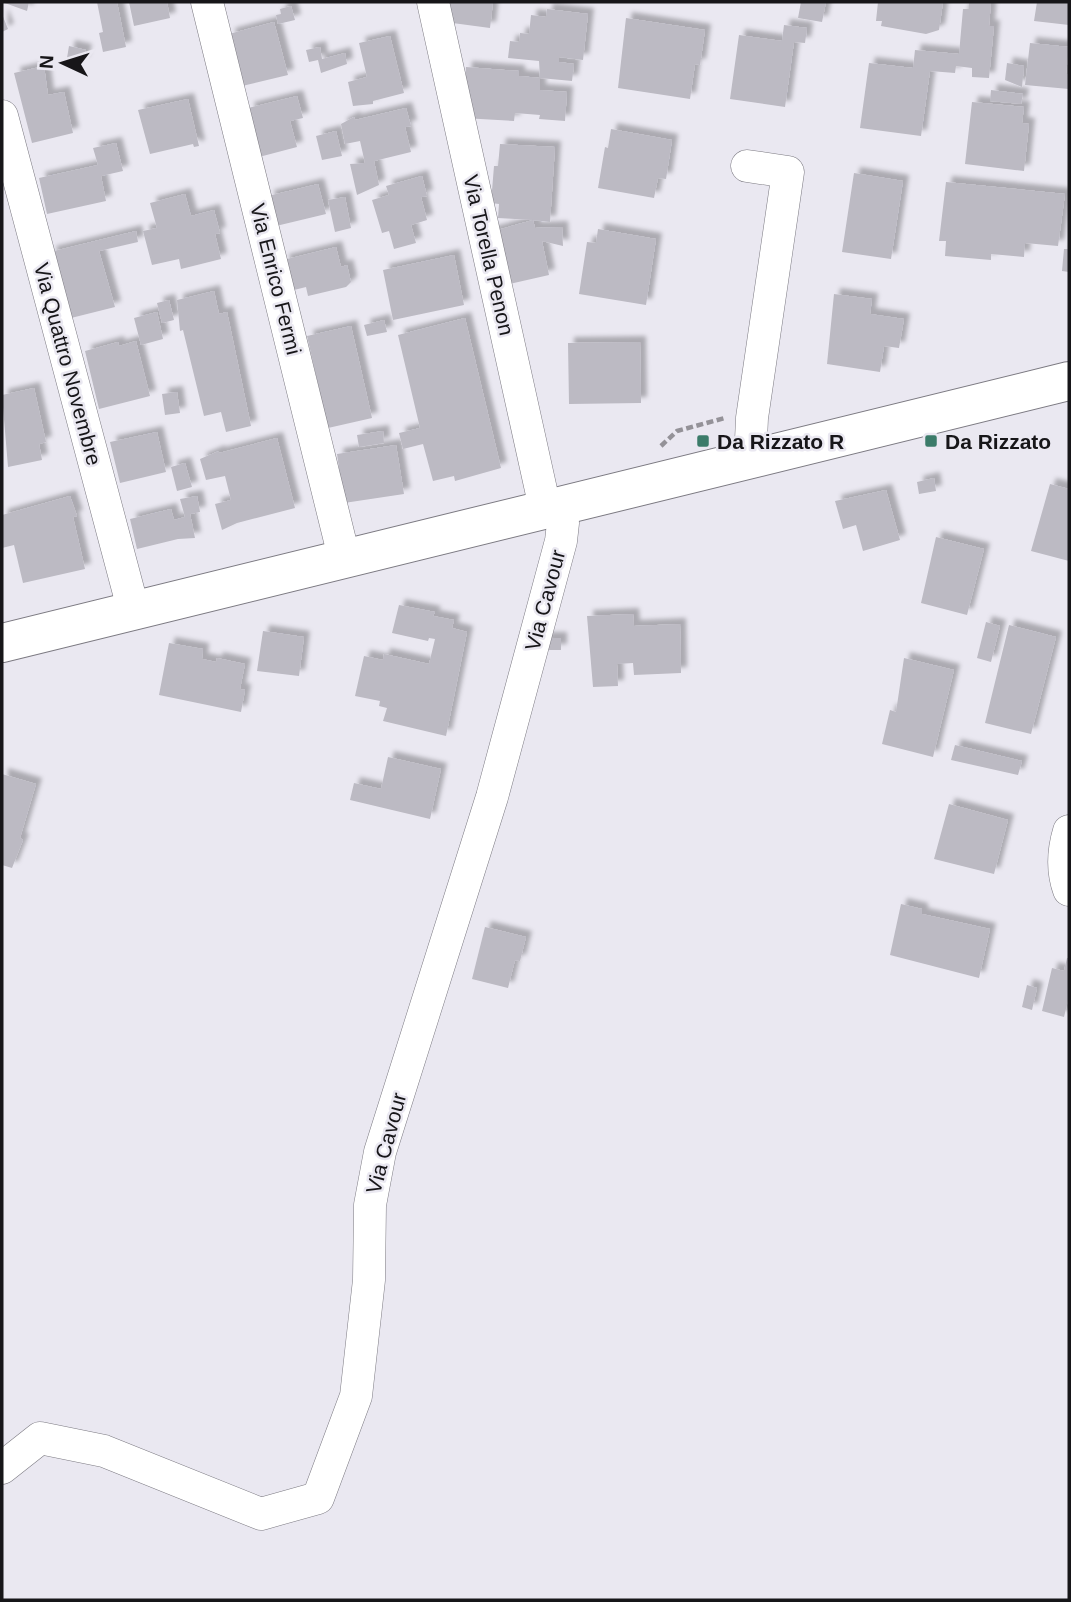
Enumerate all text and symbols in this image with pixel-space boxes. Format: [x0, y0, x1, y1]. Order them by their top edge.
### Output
north arrow [28, 28, 98, 98]
text: N [36, 54, 57, 69]
street label: Via Torella Penon [459, 173, 519, 337]
street label: Via Enrico Fermi [246, 201, 306, 357]
street label: Via Quattro Novembre [30, 260, 106, 468]
place label: Da Rizzato R [717, 430, 844, 453]
place label: Da Rizzato [945, 430, 1051, 453]
marker: Da Rizzato R [695, 433, 711, 449]
marker: Da Rizzato [923, 433, 939, 449]
street label: Via Cavour [520, 547, 570, 653]
street label: Via Cavour [361, 1090, 411, 1196]

